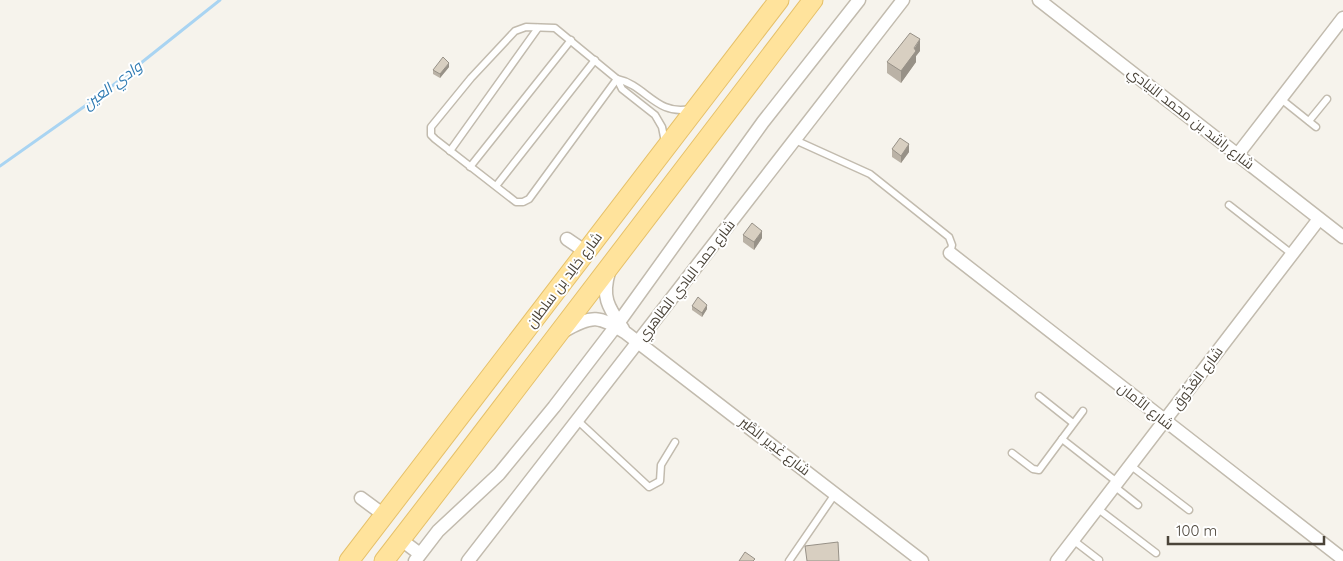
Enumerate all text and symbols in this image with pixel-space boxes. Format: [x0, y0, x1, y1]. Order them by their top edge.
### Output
water label: وادي العين [78, 56, 148, 116]
street label: شارع راشد بن محمد النيادي [1122, 63, 1258, 176]
street label: شارع حمد البادي الظاهري [633, 216, 741, 346]
street label: شارع خالِد بن سلطان [522, 229, 606, 331]
street label: شارع العُذُوق [1167, 343, 1227, 413]
street label: شارع الأمان [1114, 379, 1178, 433]
street label: شارع غَدِير الطَّير [735, 412, 814, 479]
scale bar [1168, 514, 1324, 546]
text: 100 m [1176, 521, 1217, 540]

